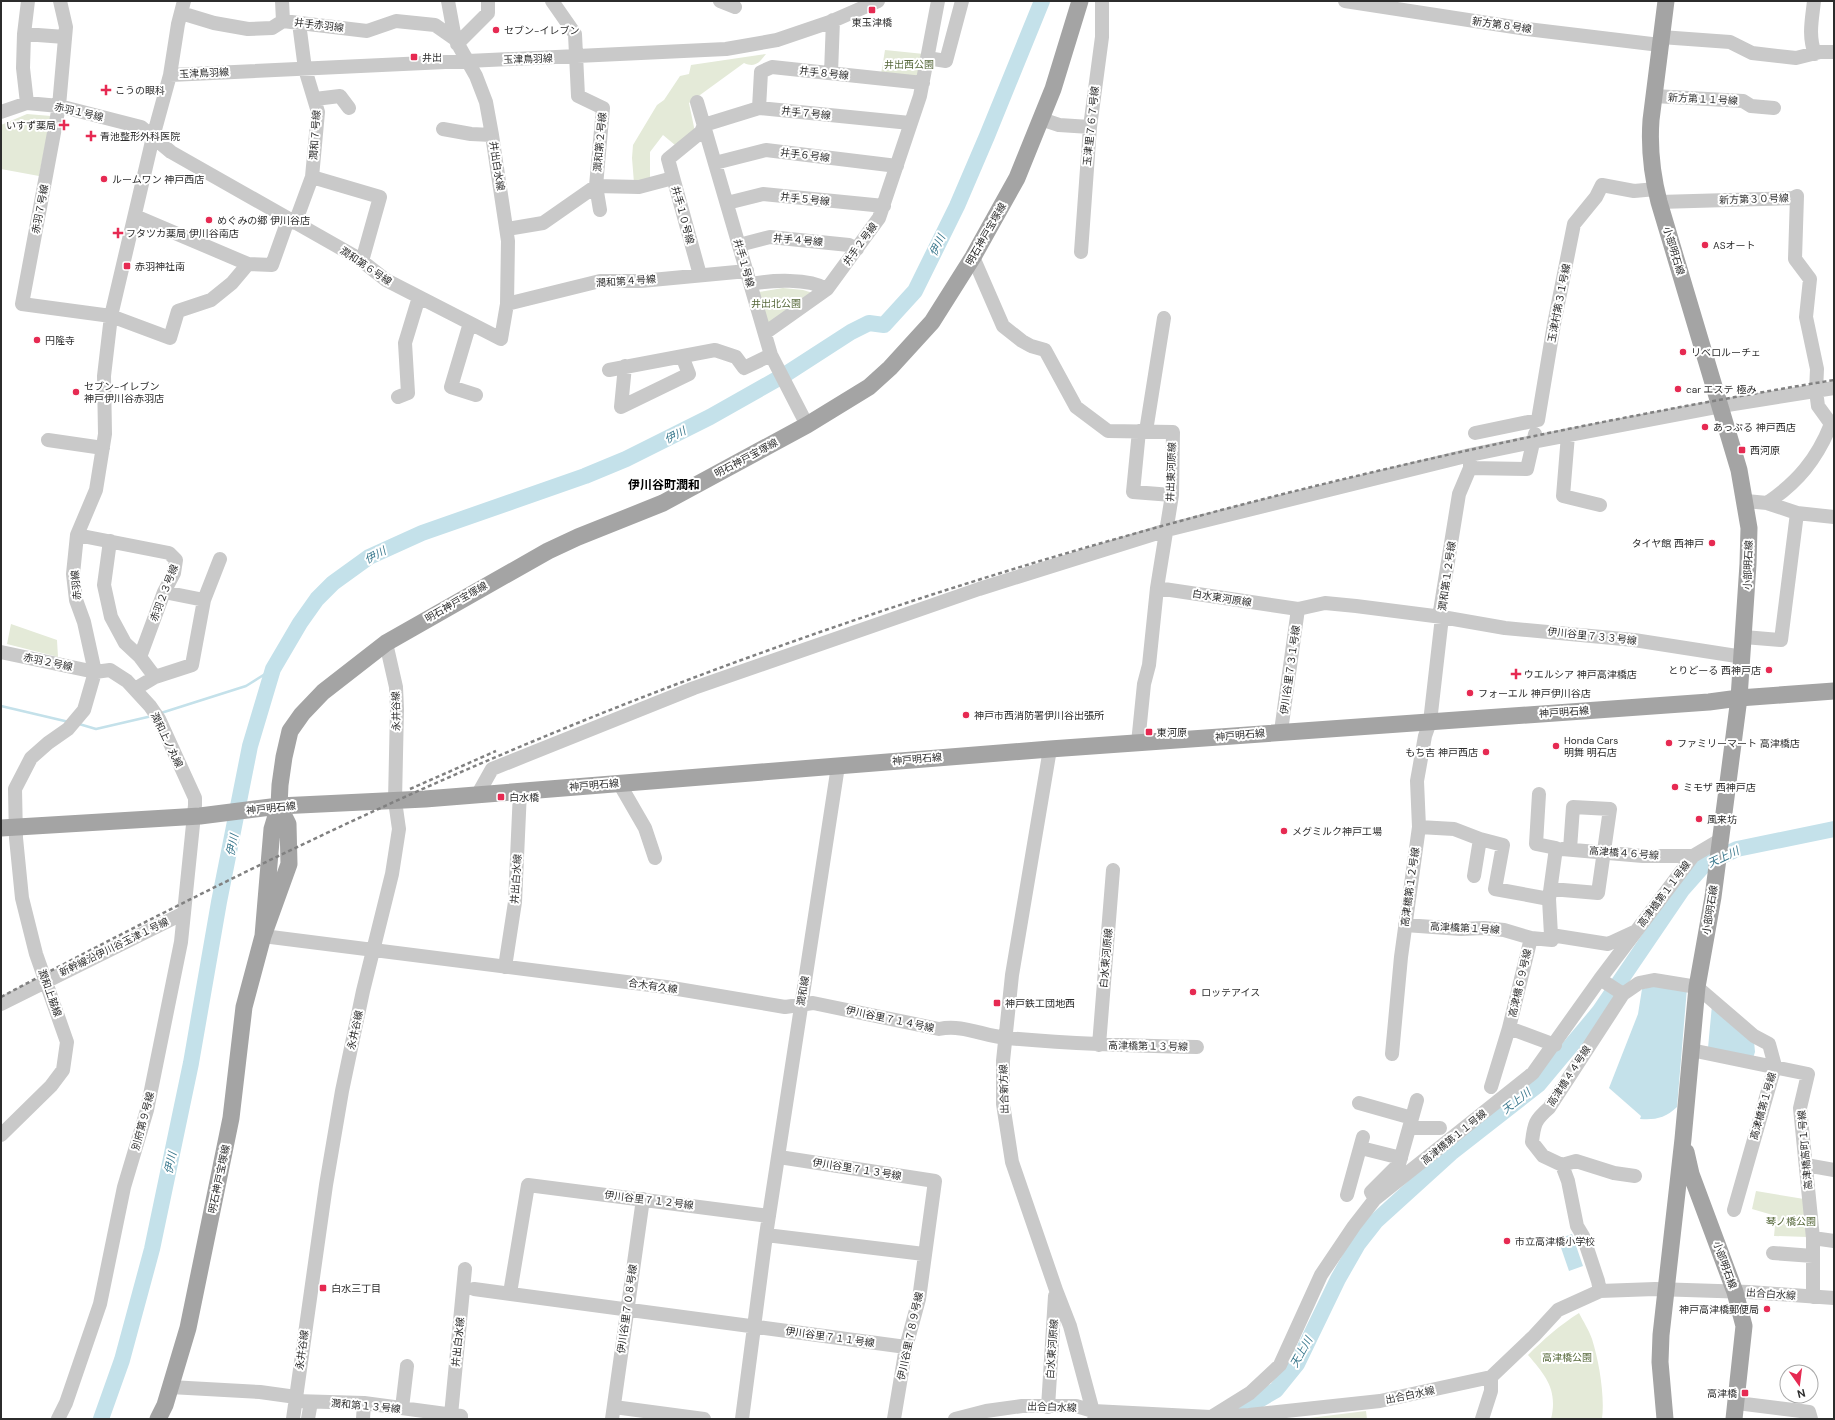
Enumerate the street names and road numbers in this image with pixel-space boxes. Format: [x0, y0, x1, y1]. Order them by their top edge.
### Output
street label: 新方第８号線 [1471, 14, 1533, 36]
street label: 井手赤羽線 [293, 16, 345, 34]
street label: 玉津鳥羽線 [503, 52, 553, 66]
street label: 井手８号線 [798, 64, 850, 82]
street label: 玉津鳥羽線 [179, 65, 229, 81]
street label: 玉津里７６７号線 [1080, 86, 1102, 166]
street label: 新方第１１号線 [1668, 91, 1738, 107]
street label: 赤羽１号線 [53, 100, 105, 124]
street label: 井手７号線 [780, 104, 832, 122]
street label: 潤和７号線 [307, 110, 323, 160]
street label: 潤和第２号線 [591, 112, 609, 172]
street label: 井出白水線 [487, 140, 507, 192]
street label: 井手６号線 [779, 146, 831, 164]
street label: 赤羽７号線 [29, 183, 51, 235]
street label: 井手１０号線 [669, 184, 697, 246]
street label: 井手５号線 [779, 190, 831, 208]
street label: 新方第３０号線 [1719, 191, 1789, 207]
street label: 明石神戸宝塚線 [963, 200, 1009, 268]
street label: 井手２号線 [840, 220, 880, 268]
street label: 小部明石線 [1660, 225, 1688, 277]
street label: 井手４号線 [773, 231, 823, 249]
street label: 井手１号線 [731, 237, 757, 289]
street label: 潤和第６号線 [337, 244, 395, 288]
street label: 玉津村第３１号線 [1545, 262, 1573, 344]
street label: 潤和第４号線 [596, 272, 656, 290]
street label: 明石神戸宝塚線 [712, 436, 780, 480]
street label: 井出東河原線 [1163, 442, 1179, 502]
street label: 潤和第１２号線 [1436, 540, 1458, 612]
street label: 小部明石線 [1741, 540, 1755, 590]
street label: 赤羽２３号線 [147, 563, 181, 623]
street label: 赤羽線 [68, 569, 84, 601]
street label: 明石神戸宝塚線 [422, 579, 490, 625]
street label: 白水東河原線 [1191, 587, 1253, 609]
street label: 伊川谷里７３１号線 [1277, 625, 1303, 715]
street label: 伊川谷里７３３号線 [1547, 625, 1637, 647]
street label: 赤羽２号線 [22, 650, 74, 674]
street label: 永井谷線 [389, 691, 403, 731]
street label: 神戸明石線 [1539, 704, 1589, 720]
street label: 潤和上ノ丸線 [148, 710, 186, 770]
street label: 神戸明石線 [1215, 726, 1265, 744]
street label: 神戸明石線 [892, 750, 942, 768]
street label: 神戸明石線 [569, 776, 619, 794]
street label: 神戸明石線 [245, 799, 297, 817]
street label: 高津橋４６号線 [1589, 844, 1659, 862]
street label: 高津橋第１２号線 [1398, 846, 1422, 928]
street label: 井出白水線 [508, 854, 524, 904]
street label: 高津橋第１１号線 [1635, 858, 1693, 930]
street label: 小部明石線 [1700, 884, 1720, 936]
street label: 新幹線沿伊川谷玉津１号線 [57, 915, 171, 979]
street label: 高津橋第１号線 [1430, 920, 1500, 936]
street label: 白水東河原線 [1097, 928, 1115, 988]
street label: 高津橋６９号線 [1506, 947, 1534, 1019]
street label: 潤和上脇線 [35, 967, 65, 1019]
street label: 潤和線 [794, 975, 812, 1007]
street label: 合木有久線 [627, 976, 679, 996]
street label: 伊川谷里７１４号線 [845, 1003, 935, 1035]
street label: 永井谷線 [344, 1009, 366, 1051]
street label: 高津橋第１３号線 [1108, 1039, 1188, 1053]
street label: 高津橋４４号線 [1544, 1043, 1594, 1109]
street label: 出合新方線 [997, 1064, 1011, 1114]
street label: 高津橋第１号線 [1747, 1071, 1779, 1141]
street label: 別府第９号線 [129, 1090, 157, 1152]
street label: 高津橋第１１号線 [1419, 1107, 1489, 1167]
street label: 高津橋高町１号線 [1795, 1110, 1815, 1190]
street label: 明石神戸宝塚線 [205, 1143, 233, 1215]
street label: 伊川谷里７１３号線 [812, 1156, 902, 1182]
street label: 伊川谷里７１２号線 [604, 1188, 694, 1212]
street label: 小部明石線 [1710, 1239, 1740, 1291]
street label: 伊川谷里７０８号線 [614, 1264, 640, 1354]
street label: 出合白水線 [1746, 1286, 1796, 1302]
street label: 伊川谷里７８９号線 [894, 1291, 926, 1381]
street label: 井出白水線 [449, 1316, 467, 1368]
street label: 白水東河原線 [1043, 1319, 1061, 1379]
street label: 伊川谷里７１１号線 [785, 1324, 875, 1350]
street label: 永井谷線 [293, 1329, 311, 1371]
street label: 出合白水線 [1384, 1383, 1436, 1407]
street label: 潤和第１３号線 [331, 1396, 401, 1416]
street label: 出合白水線 [1027, 1400, 1077, 1414]

